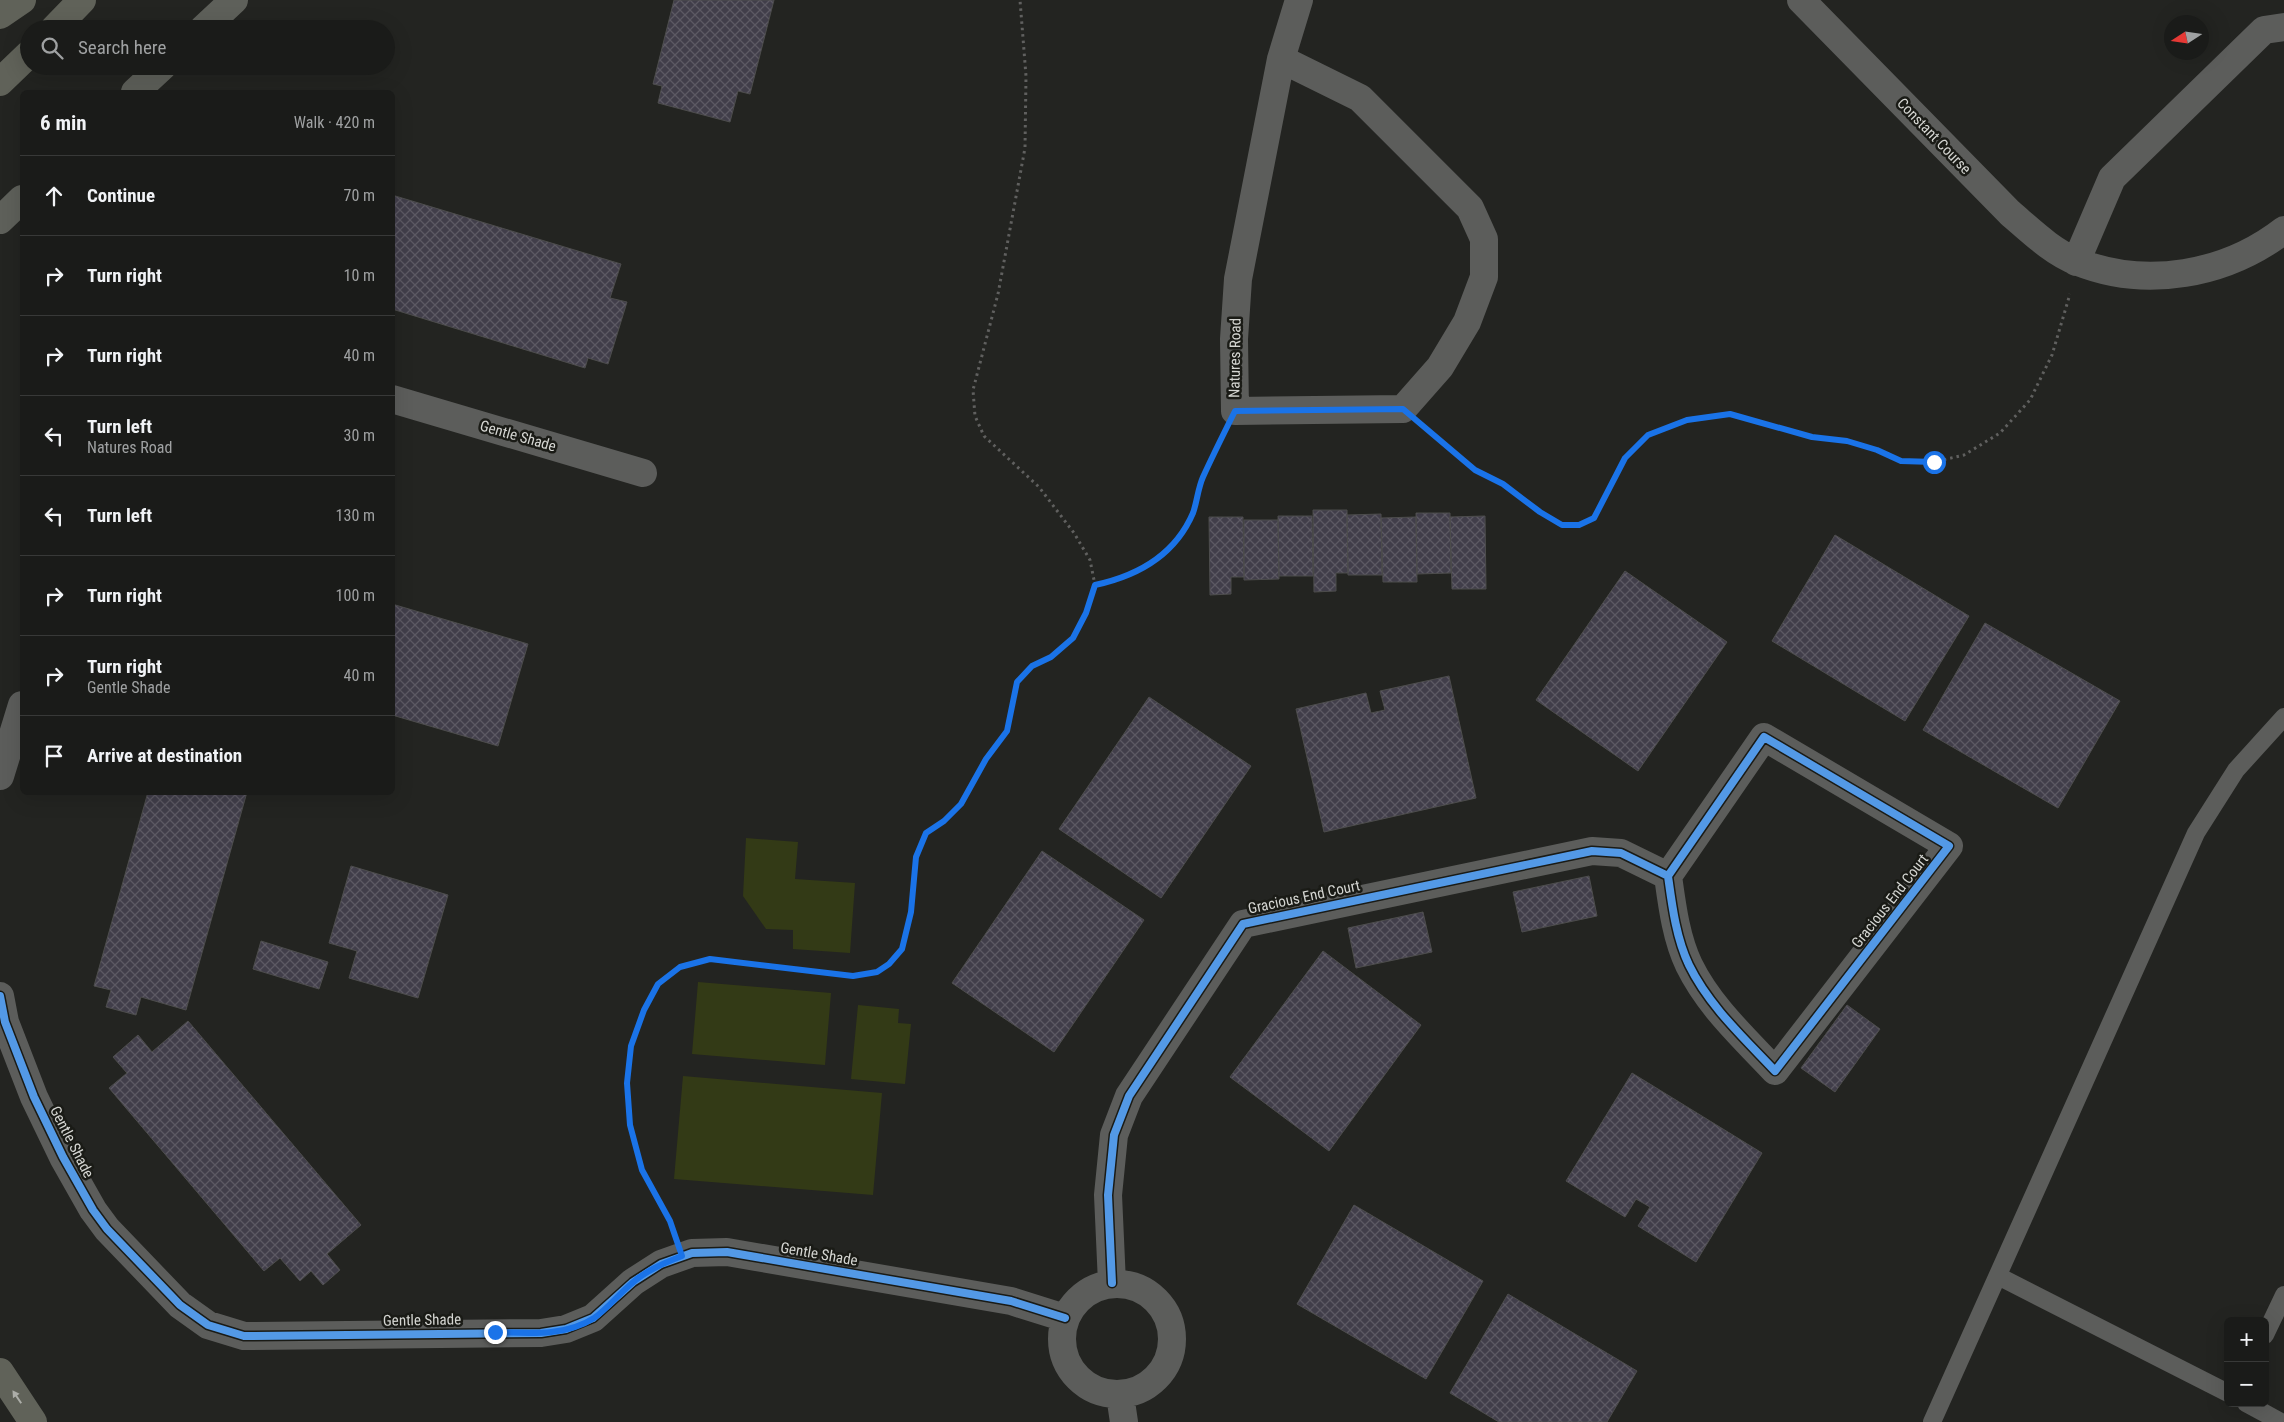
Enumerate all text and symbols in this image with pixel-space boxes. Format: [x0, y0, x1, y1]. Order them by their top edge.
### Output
north arrow [2164, 15, 2209, 60]
search box [20, 20, 395, 75]
icon: search [38, 34, 66, 62]
text: Search here [78, 36, 166, 59]
street label: Constant Course [1893, 94, 1975, 178]
text: 6 min [40, 111, 87, 135]
text: Walk · 420 m [294, 113, 375, 132]
icon: ahead [40, 182, 68, 210]
text: Continue [87, 184, 155, 207]
text: 70 m [343, 186, 375, 205]
icon: right [40, 262, 68, 290]
text: Turn right [87, 264, 162, 287]
text: 10 m [343, 266, 375, 285]
street label: Natures Road [1225, 318, 1245, 398]
icon: right [40, 342, 68, 370]
text: Turn right [87, 344, 162, 367]
text: 40 m [343, 346, 375, 365]
text: Turn left [87, 415, 152, 438]
street label: Gentle Shade [478, 417, 558, 455]
icon: left [40, 422, 68, 450]
text: 30 m [343, 426, 375, 445]
text: Natures Road [87, 438, 172, 457]
route start [1923, 451, 1946, 474]
icon: left [40, 502, 68, 530]
text: Turn left [87, 504, 152, 527]
text: 130 m [336, 506, 375, 525]
icon: right [40, 582, 68, 610]
text: Turn right [87, 584, 162, 607]
text: 100 m [336, 586, 375, 605]
text: Turn right [87, 655, 162, 678]
icon: right [40, 662, 68, 690]
text: 40 m [343, 666, 375, 685]
text: Gentle Shade [87, 678, 170, 697]
icon: arrive [40, 742, 68, 770]
text: Arrive at destination [87, 744, 242, 767]
street label: Gracious End Court [1848, 851, 1932, 951]
street label: Gracious End Court [1246, 876, 1362, 918]
street label: Gentle Shade [46, 1103, 98, 1181]
street label: Gentle Shade [779, 1238, 859, 1270]
street label: Gentle Shade [383, 1310, 461, 1330]
map controls [2224, 1317, 2269, 1407]
button: + [2224, 1317, 2269, 1362]
route end [484, 1321, 507, 1344]
button: − [2224, 1362, 2269, 1407]
one-way arrow [12, 1390, 22, 1404]

